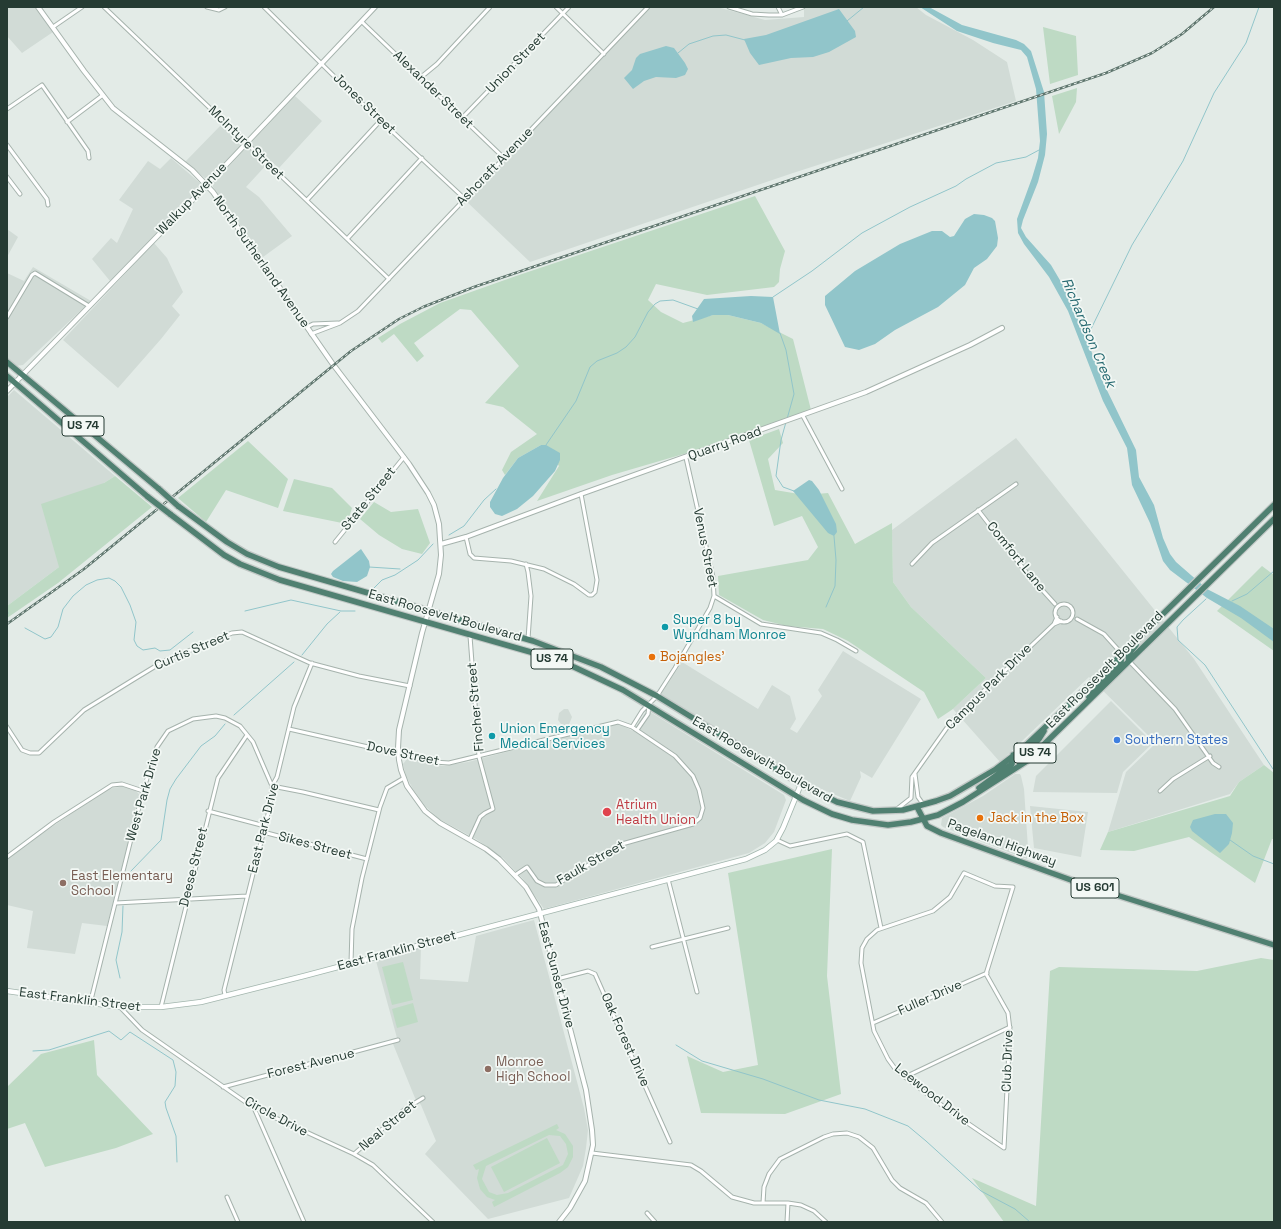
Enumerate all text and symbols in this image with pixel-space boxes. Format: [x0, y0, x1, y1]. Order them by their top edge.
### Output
street label: Union Street [483, 29, 549, 97]
street label: Alexander Street [390, 48, 476, 132]
street label: Jones Street [329, 70, 399, 138]
street label: McIntyre Street [205, 103, 287, 183]
street label: Ashcraft Avenue [454, 124, 536, 210]
street label: Walkup Avenue [154, 160, 230, 238]
street label: North Sutherland Avenue [209, 193, 313, 331]
water label: Richardson Creek [1057, 276, 1119, 390]
road number: US 74 [62, 416, 104, 436]
street label: Quarry Road [686, 423, 764, 465]
street label: State Street [339, 464, 399, 534]
street label: Venus Street [690, 507, 720, 589]
street label: Comfort Lane [983, 519, 1049, 595]
street label: East Roosevelt Boulevard [367, 587, 523, 645]
street label: East Roosevelt Boulevard [1043, 608, 1167, 732]
place label: Super 8 by Wyndham Monroe [673, 612, 786, 643]
marker: Super 8 by Wyndham Monroe [660, 622, 670, 632]
street label: Curtis Street [152, 628, 232, 674]
street label: Campus Park Drive [943, 641, 1035, 733]
road number: US 74 [531, 649, 573, 669]
place label: Bojangles' [660, 649, 725, 665]
marker: Bojangles' [647, 652, 657, 662]
street label: Fincher Street [464, 662, 488, 752]
street label: East Roosevelt Boulevard [689, 714, 835, 806]
place label: Union Emergency Medical Services [500, 721, 610, 752]
marker: Union Emergency Medical Services [487, 731, 497, 741]
place label: Southern States [1125, 732, 1228, 748]
marker: Southern States [1112, 735, 1122, 745]
street label: Dove Street [365, 739, 441, 769]
road number: US 74 [1014, 743, 1056, 763]
street label: West Park Drive [123, 747, 165, 843]
street label: East Park Drive [245, 781, 283, 875]
place label: Atrium Health Union [616, 797, 696, 828]
marker: Atrium Health Union [601, 806, 613, 818]
place label: Jack in the Box [988, 810, 1084, 826]
marker: Jack in the Box [975, 813, 985, 823]
street label: Pageland Highway [945, 816, 1059, 870]
street label: Deese Street [177, 826, 211, 908]
street label: Sikes Street [277, 829, 353, 863]
street label: Faulk Street [554, 837, 628, 889]
place label: East Elementary School [71, 868, 173, 899]
marker: East Elementary School [58, 878, 68, 888]
road number: US 601 [1071, 878, 1119, 898]
street label: East Sunset Drive [534, 920, 578, 1030]
street label: East Franklin Street [336, 928, 458, 974]
street label: Fuller Drive [896, 977, 964, 1019]
street label: East Franklin Street [18, 985, 142, 1015]
street label: Oak Forest Drive [597, 991, 653, 1089]
street label: Club Drive [999, 1030, 1017, 1092]
street label: Forest Avenue [266, 1046, 356, 1082]
place label: Monroe High School [496, 1054, 570, 1085]
street label: Leewood Drive [891, 1061, 973, 1129]
marker: Monroe High School [483, 1064, 493, 1074]
street label: Circle Drive [242, 1094, 310, 1140]
street label: Neal Street [356, 1098, 420, 1154]

